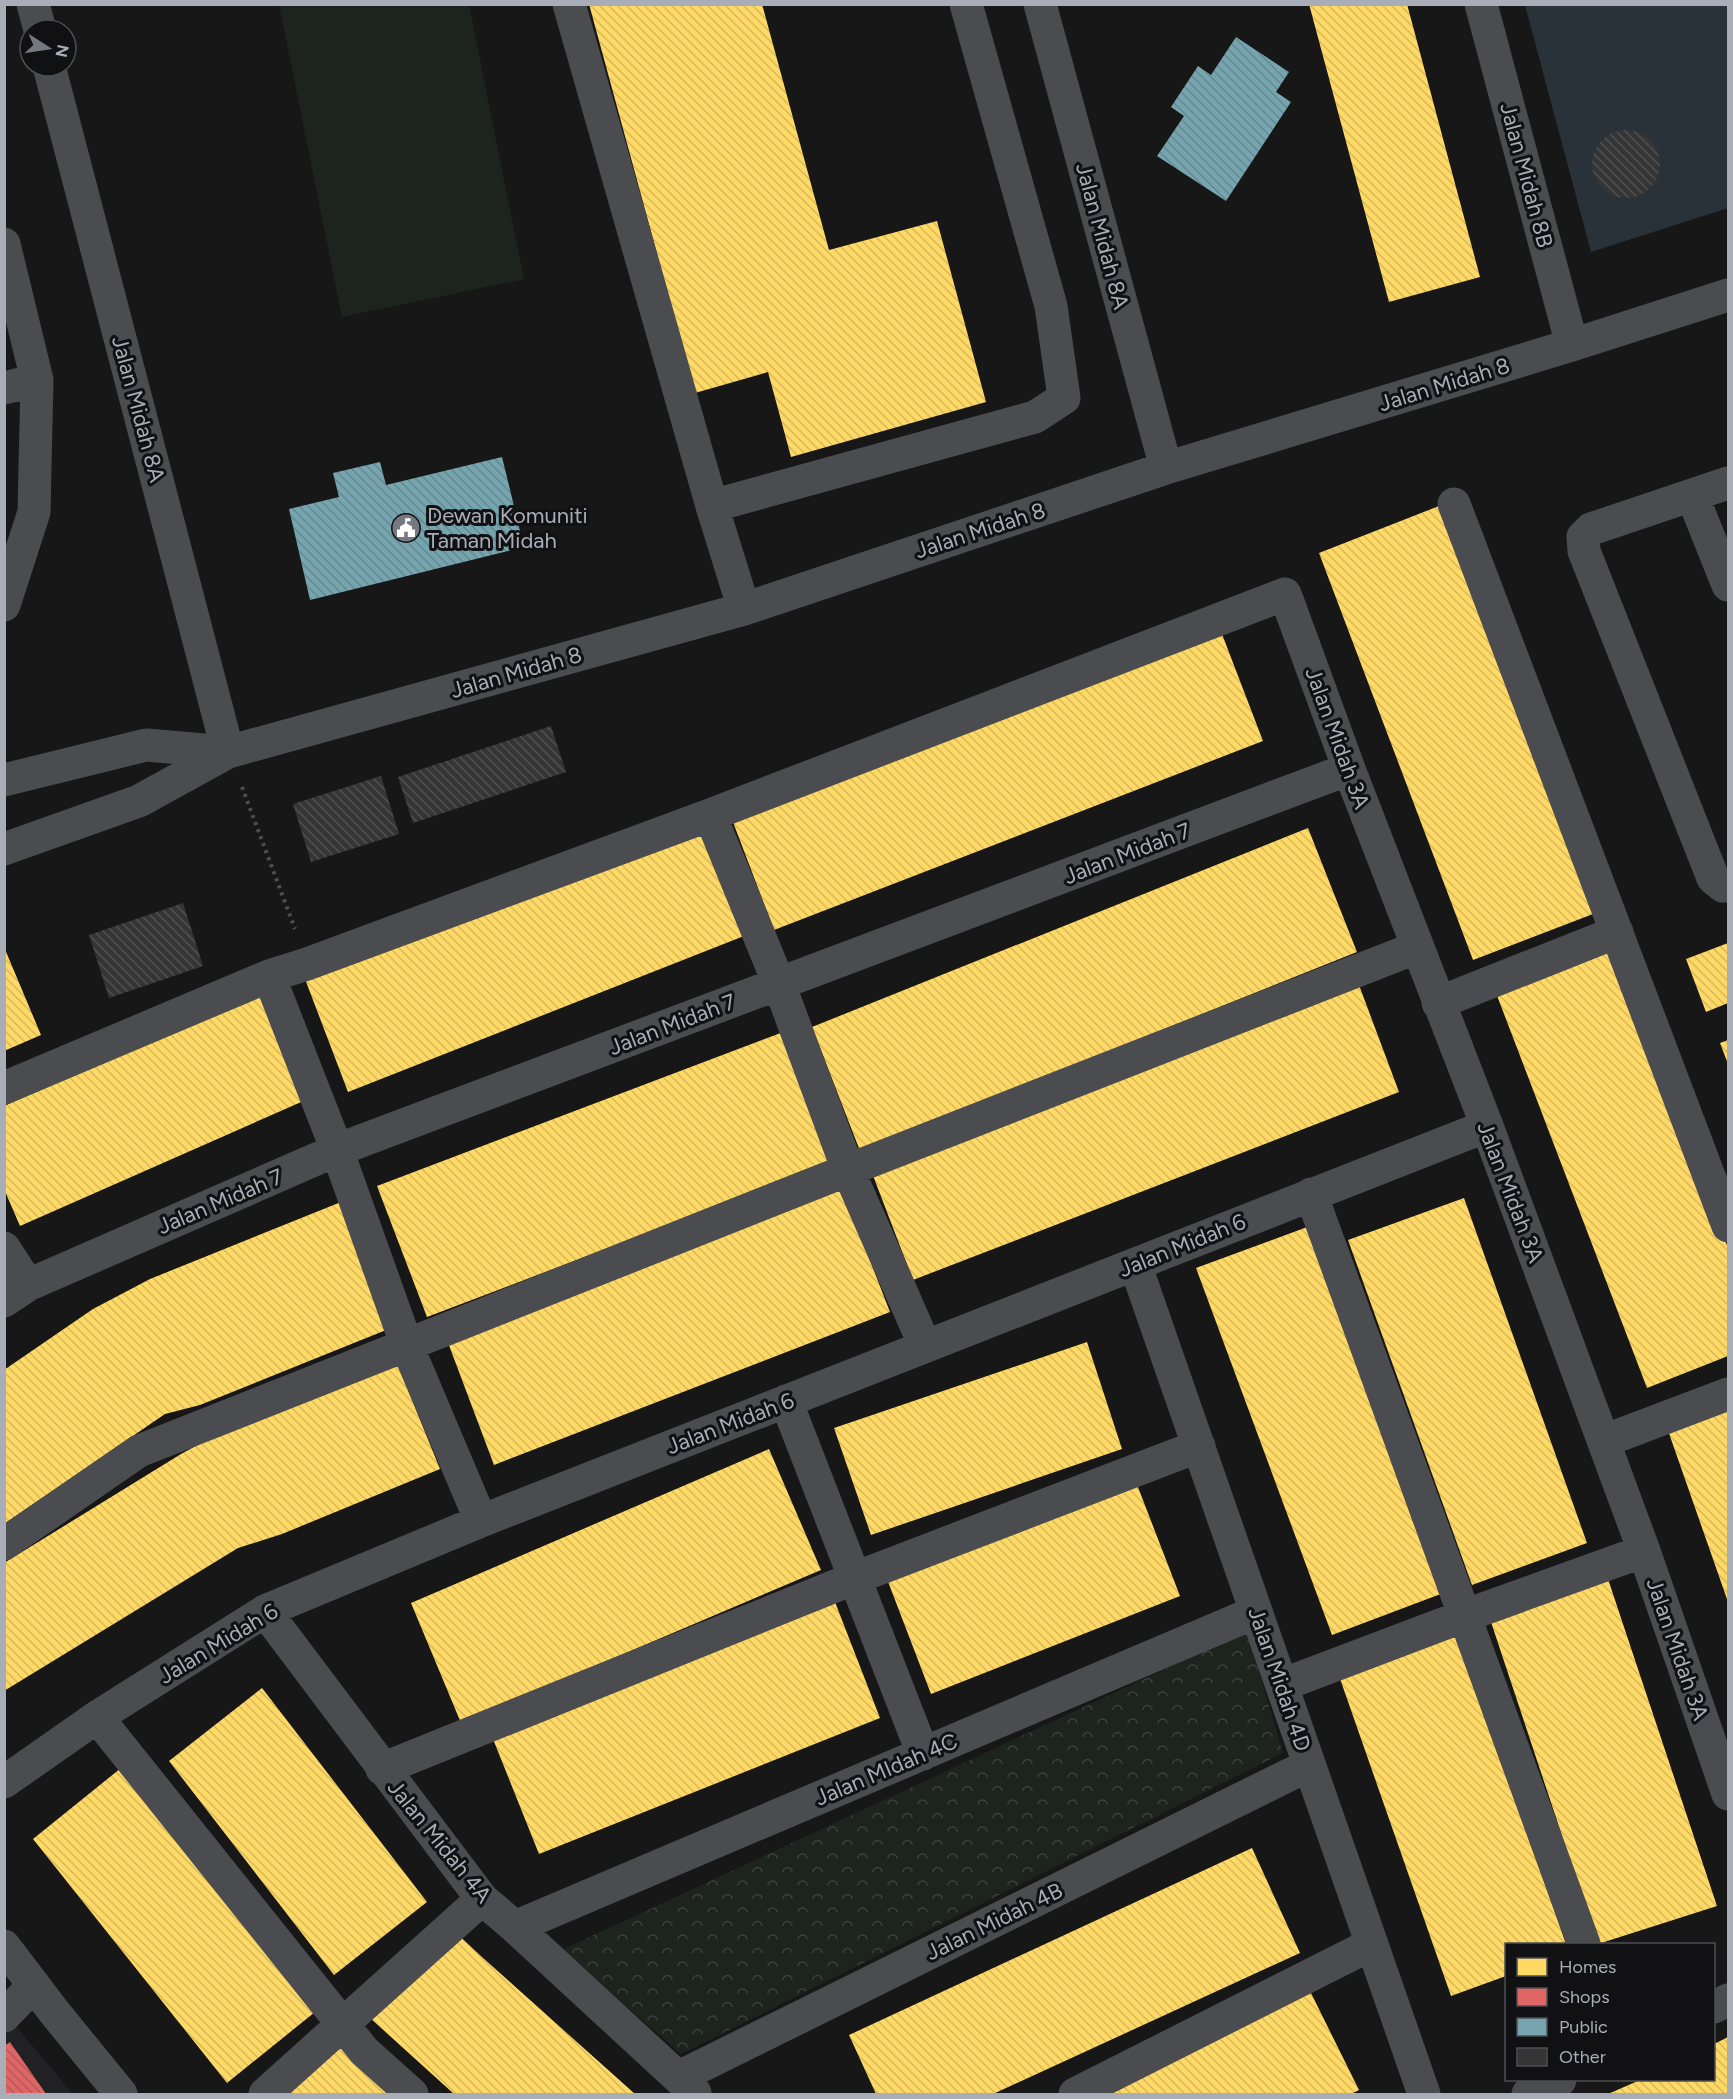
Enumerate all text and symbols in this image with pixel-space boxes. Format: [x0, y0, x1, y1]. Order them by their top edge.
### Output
north arrow [18, 18, 78, 78]
text: N [52, 43, 73, 59]
street label: Jalan Midah 8B [1494, 100, 1559, 250]
street label: Jalan Midah 8A [1070, 160, 1135, 312]
street label: Jalan Midah 8A [106, 333, 171, 485]
street label: Jalan Midah 8 [1375, 352, 1513, 417]
street label: Jalan Midah 8 [912, 497, 1049, 564]
place label: Dewan Komuniti Taman Midah [427, 502, 588, 554]
public building icon: Dewan Komuniti Taman Midah [390, 512, 422, 544]
street label: Jalan Midah 8 [447, 641, 585, 704]
street label: Jalan Midah 3A [1299, 664, 1376, 813]
street label: Jalan Midah 7 [1060, 817, 1195, 890]
street label: Jalan Midah 7 [605, 988, 740, 1061]
street label: Jalan Midah 3A [1471, 1118, 1550, 1267]
street label: Jalan Midah 7 [153, 1163, 287, 1240]
street label: Jalan Midah 6 [1115, 1208, 1250, 1283]
street label: Jalan Midah 6 [663, 1387, 798, 1460]
street label: Jalan Midah 3A [1641, 1574, 1715, 1724]
street label: Jalan Midah 6 [154, 1597, 283, 1690]
street label: Jalan Midah 4D [1242, 1604, 1317, 1755]
street label: Jalan MIdah 4C [811, 1727, 962, 1812]
street label: Jalan Midah 4A [382, 1774, 497, 1908]
street label: Jalan Midah 4B [921, 1877, 1067, 1966]
legend [1505, 1943, 1715, 2081]
text: Homes [1559, 1956, 1617, 1978]
text: Shops [1559, 1986, 1610, 2008]
text: Public [1559, 2016, 1608, 2038]
text: Other [1559, 2046, 1606, 2068]

